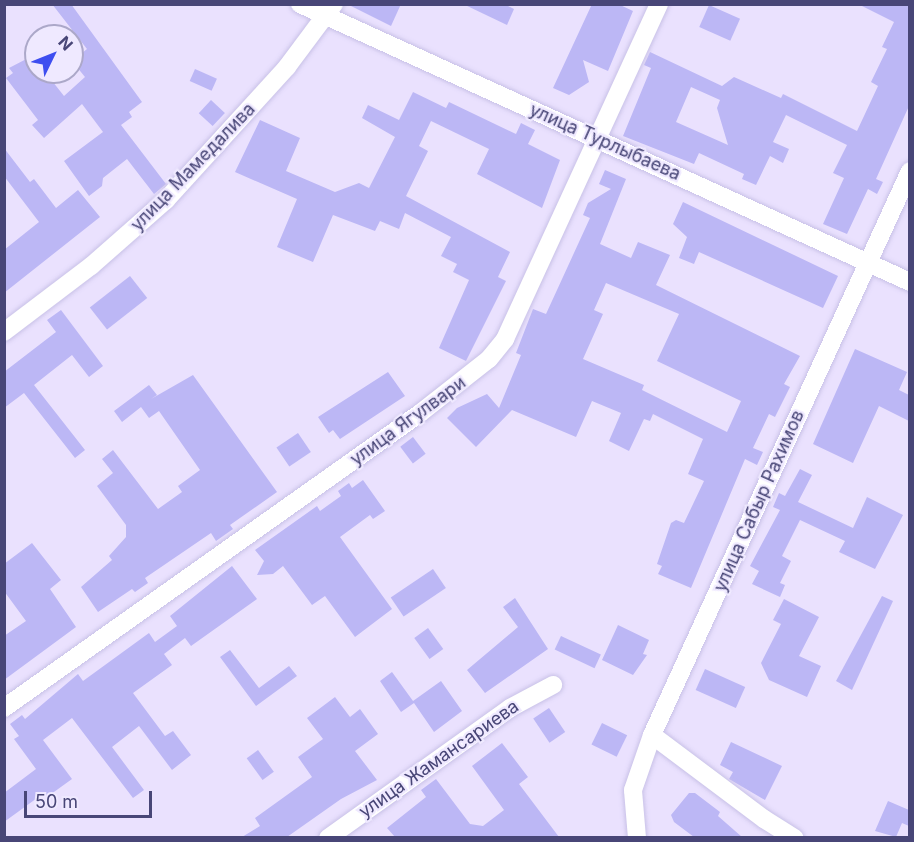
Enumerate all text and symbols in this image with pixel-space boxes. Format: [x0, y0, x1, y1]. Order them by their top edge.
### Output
north arrow [24, 24, 84, 84]
text: N [54, 32, 77, 54]
street label: улица Мамедалива [126, 98, 260, 236]
street label: улица Турлыбаева [526, 99, 684, 185]
street label: улица Ягулвари [346, 372, 470, 470]
street label: улица Сабыр Рахимов [709, 407, 809, 595]
street label: улица Жамансариева [355, 696, 523, 822]
scale bar [27, 779, 154, 817]
text: 50 m [35, 791, 78, 812]

